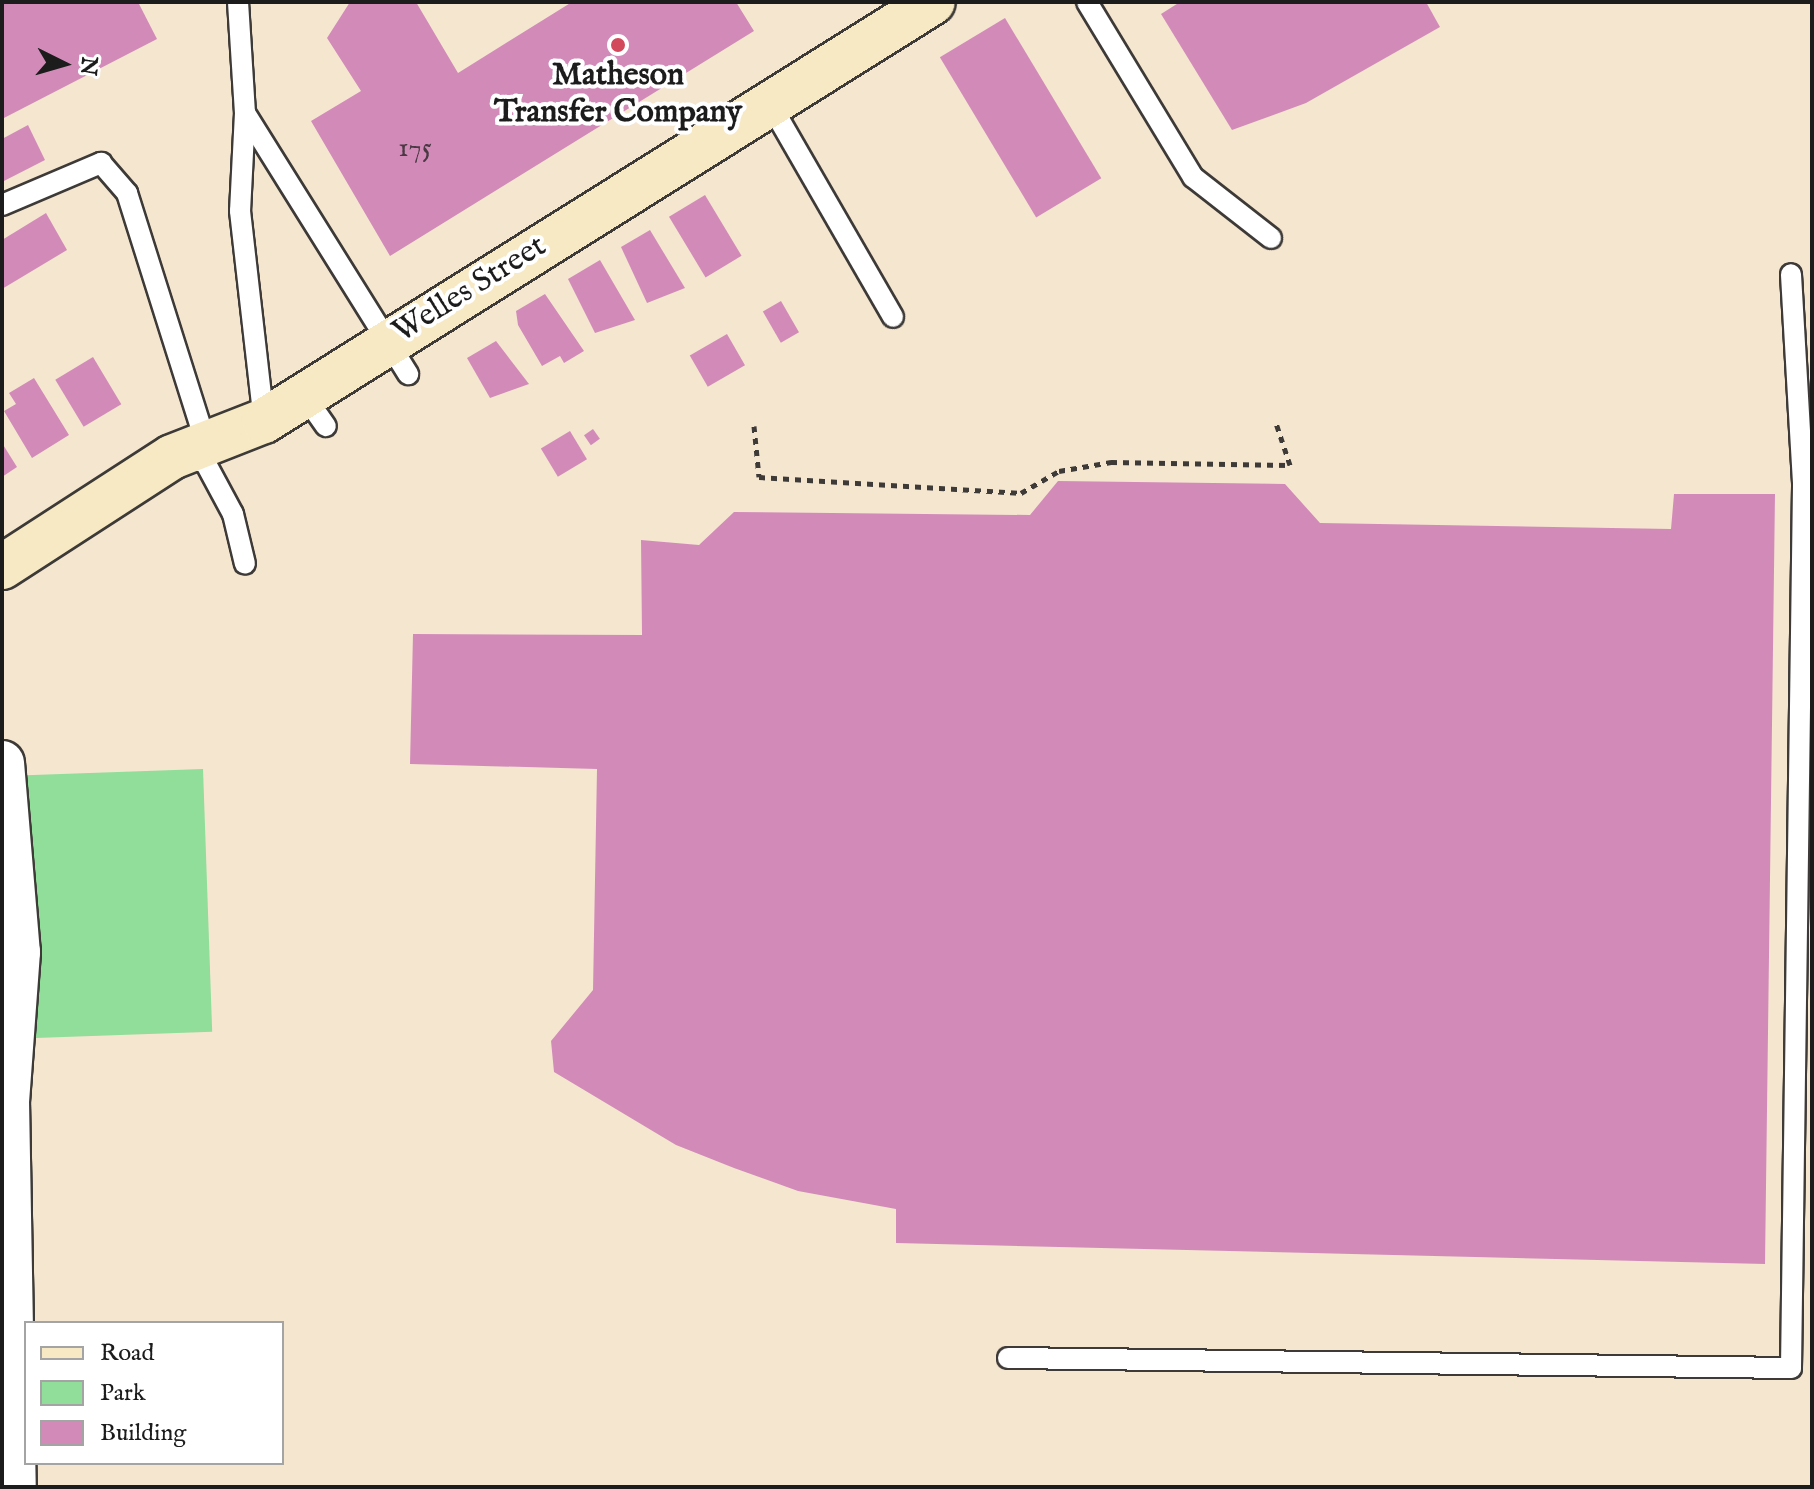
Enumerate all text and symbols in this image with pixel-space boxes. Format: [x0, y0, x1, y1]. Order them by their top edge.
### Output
north arrow [24, 24, 104, 104]
marker: Matheson Transfer Company [609, 36, 627, 54]
text: N [73, 55, 103, 77]
place label: Matheson Transfer Company [494, 58, 742, 133]
house number: 175 [398, 132, 432, 166]
street label: Welles Street [386, 228, 554, 352]
legend [24, 1321, 284, 1465]
text: Road [100, 1338, 154, 1369]
text: Park [100, 1378, 146, 1409]
text: Building [100, 1418, 186, 1449]

